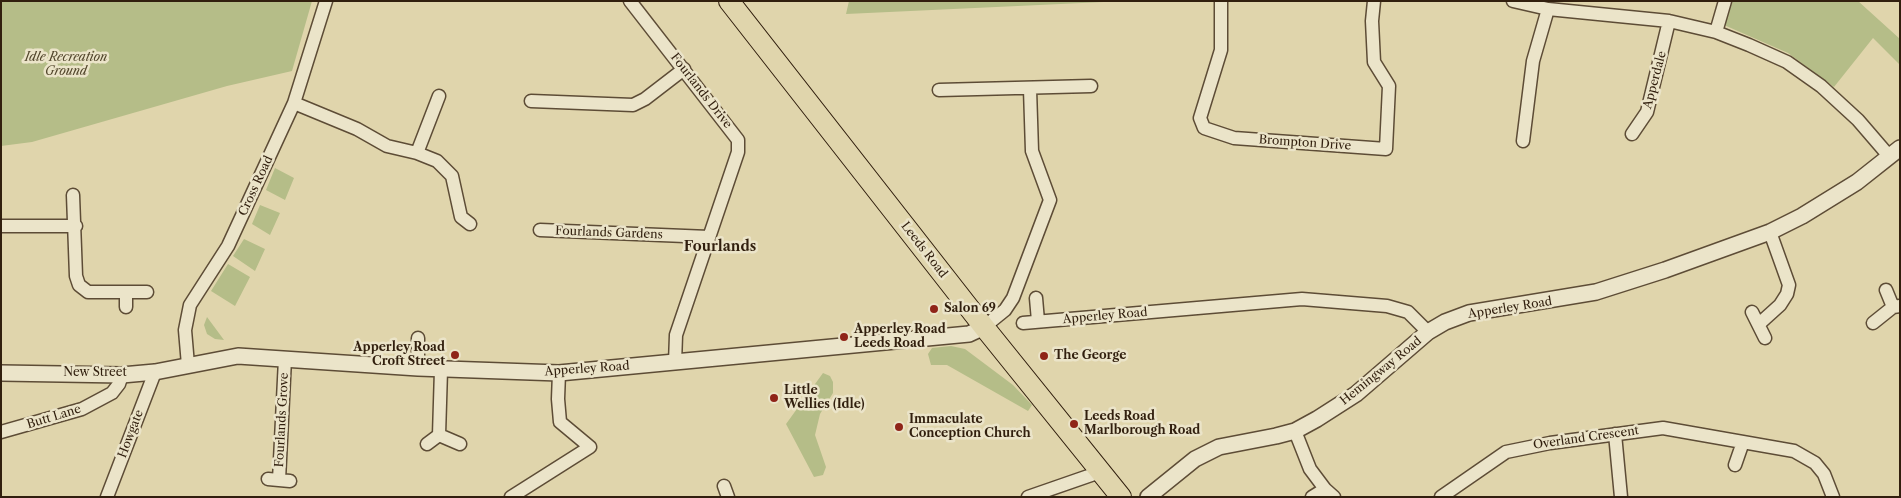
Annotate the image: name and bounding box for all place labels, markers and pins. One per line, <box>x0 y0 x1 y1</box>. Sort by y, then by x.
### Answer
place label: Salon 69 <box>944 302 996 316</box>
marker: Salon 69 <box>928 303 940 315</box>
place label: Apperley Road Leeds Road <box>854 323 946 351</box>
marker: Apperley Road Leeds Road <box>838 331 850 343</box>
place label: Apperley Road Croft Street <box>353 341 445 369</box>
marker: Apperley Road Croft Street <box>449 349 461 361</box>
place label: The George <box>1054 349 1126 363</box>
marker: The George <box>1038 350 1050 362</box>
place label: Little Wellies (Idle) <box>784 384 864 412</box>
marker: Little Wellies (Idle) <box>768 392 780 404</box>
place label: Leeds Road Marlborough Road <box>1084 410 1200 438</box>
place label: Immaculate Conception Church <box>909 413 1031 441</box>
marker: Leeds Road Marlborough Road <box>1068 418 1080 430</box>
marker: Immaculate Conception Church <box>893 421 905 433</box>

